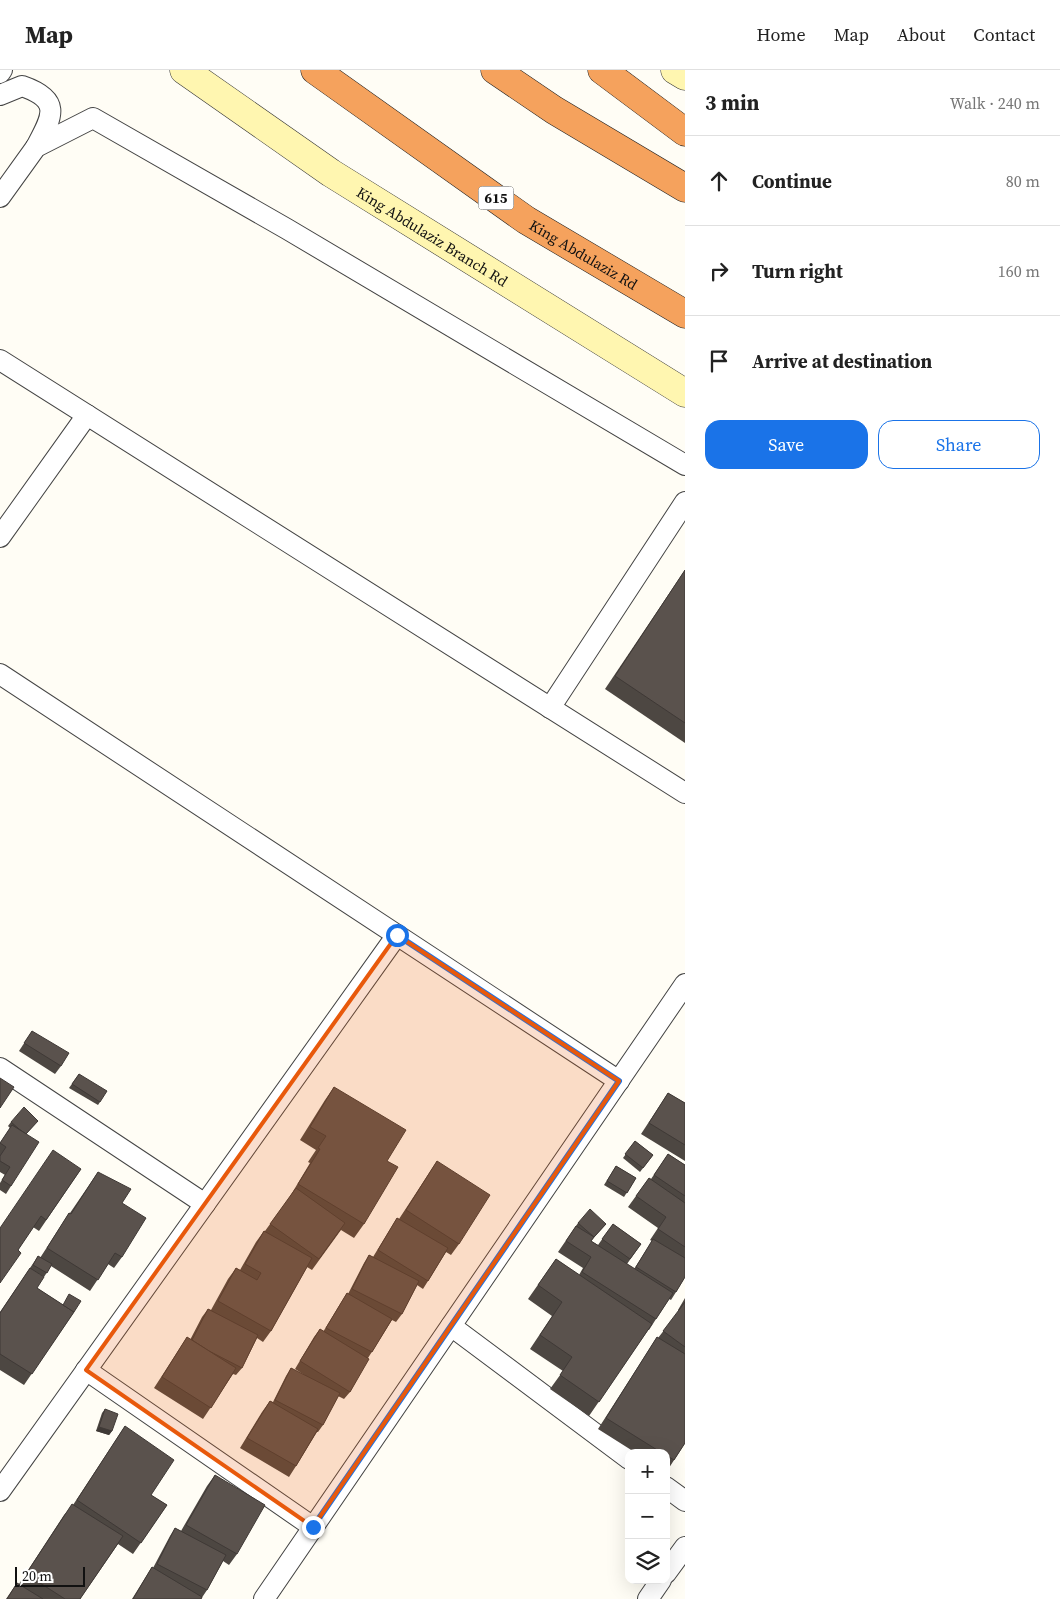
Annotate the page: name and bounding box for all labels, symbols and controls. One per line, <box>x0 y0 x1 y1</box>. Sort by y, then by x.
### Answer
text: Map <box>25 18 73 51</box>
text: Home <box>757 22 806 47</box>
text: Map <box>834 22 869 47</box>
text: About <box>897 22 945 47</box>
text: Contact <box>973 22 1035 47</box>
text: 3 min <box>705 88 760 117</box>
text: Walk · 240 m <box>950 92 1040 114</box>
icon: ahead <box>705 167 733 195</box>
text: Continue <box>752 168 832 194</box>
text: 80 m <box>1006 170 1040 192</box>
street label: King Abdulaziz Branch Rd <box>353 181 512 291</box>
road number: 615 <box>478 186 514 210</box>
street label: King Abdulaziz Rd <box>526 214 642 295</box>
icon: right <box>705 257 733 285</box>
text: Turn right <box>752 258 843 284</box>
text: 160 m <box>998 260 1040 282</box>
icon: arrive <box>705 347 733 375</box>
text: Arrive at destination <box>752 348 932 374</box>
button: Save <box>705 420 868 469</box>
button: Share <box>878 420 1040 469</box>
route start <box>386 924 409 947</box>
map controls <box>625 1449 670 1584</box>
button: + <box>625 1449 670 1494</box>
button: − <box>625 1494 670 1539</box>
route end <box>302 1516 325 1539</box>
button: layers <box>625 1539 670 1584</box>
scale bar <box>15 1564 85 1587</box>
text: 20 m <box>22 1566 52 1586</box>

